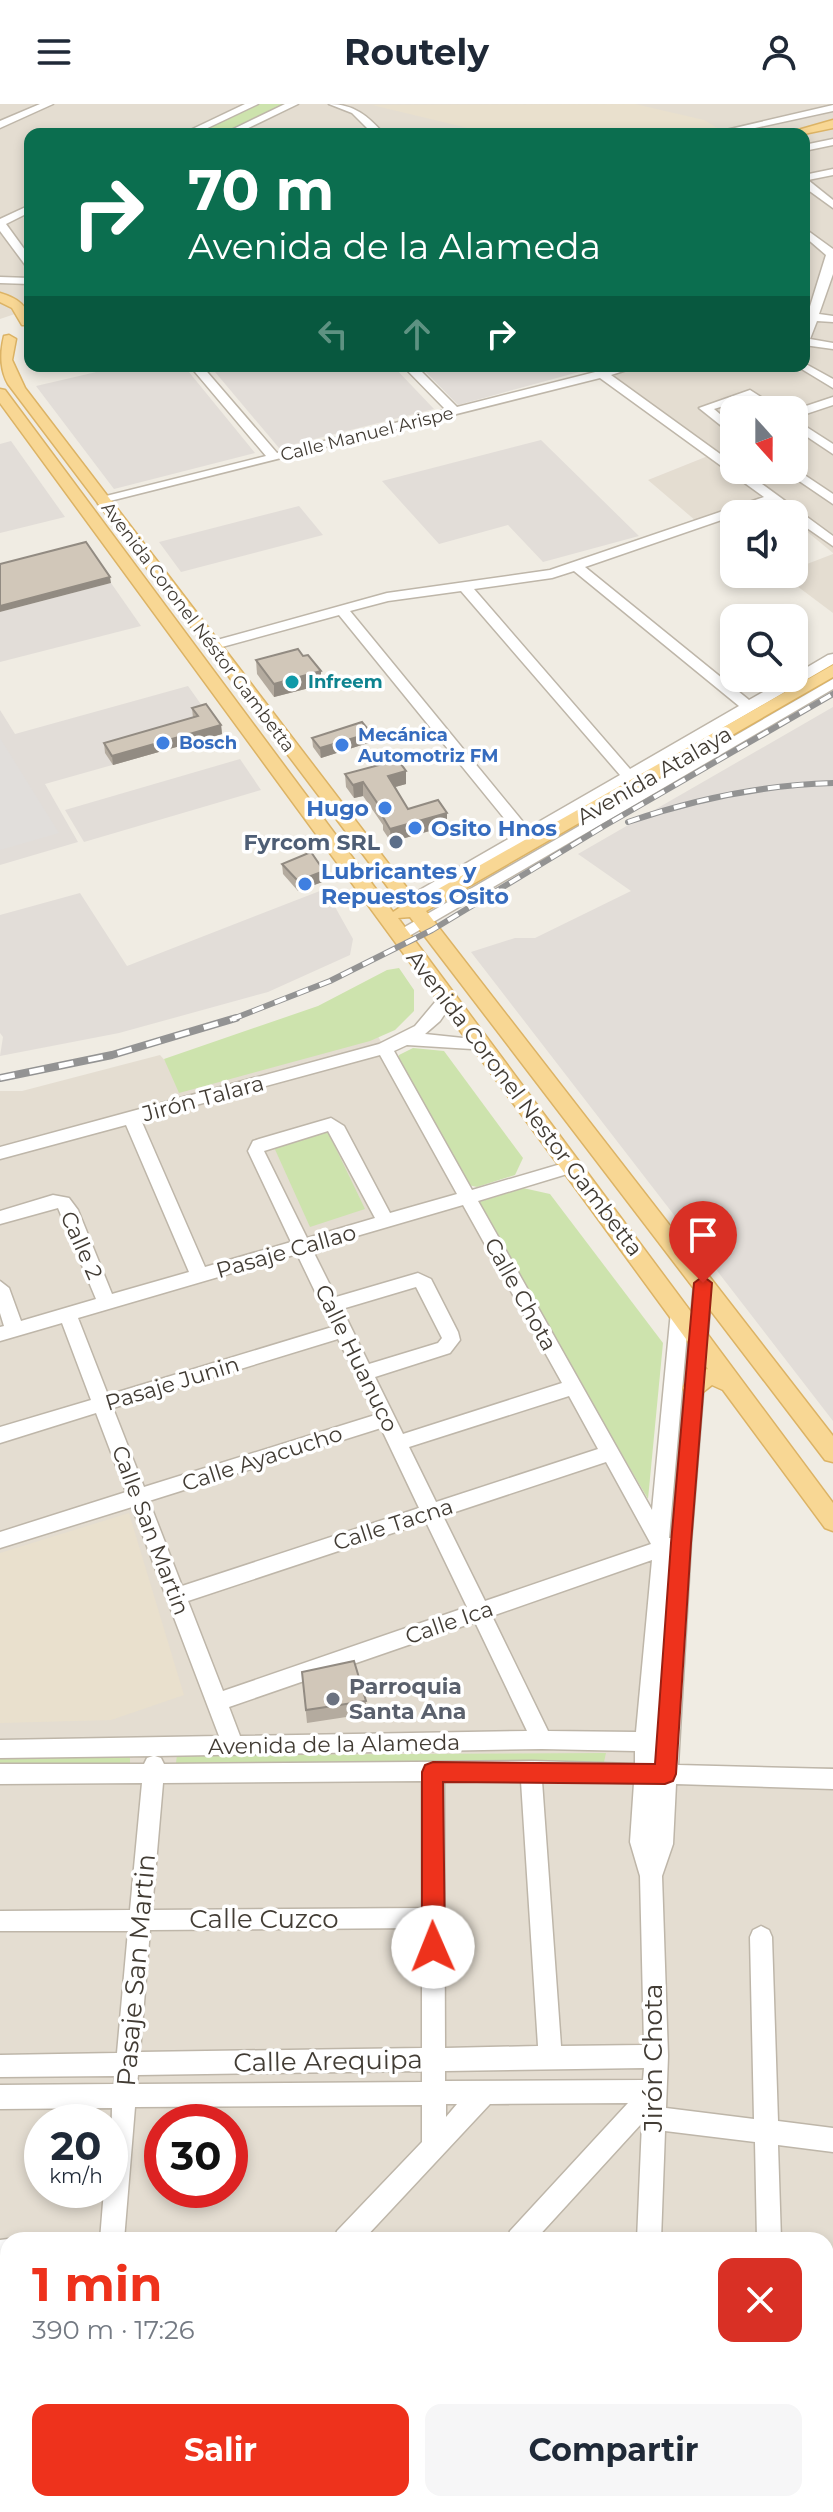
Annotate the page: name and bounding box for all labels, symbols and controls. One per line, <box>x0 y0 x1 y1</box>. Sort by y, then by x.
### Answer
icon: menu <box>32 30 76 74</box>
text: Routely <box>344 30 489 74</box>
icon: person <box>757 30 801 74</box>
text: 70 m <box>188 156 334 224</box>
icon: right <box>56 160 160 264</box>
text: Avenida de la Alameda <box>188 224 601 268</box>
icon: left <box>311 312 355 356</box>
icon: ahead <box>395 312 439 356</box>
icon: right <box>479 312 523 356</box>
north arrow <box>720 396 808 484</box>
map controls <box>720 396 808 692</box>
street label: Calle Manuel Arispe <box>278 402 456 466</box>
street label: Avenida Coronel Néstor Gambetta <box>97 498 299 756</box>
button: sound <box>720 500 808 588</box>
button: search <box>720 604 808 692</box>
place label: Infreem <box>308 671 383 693</box>
marker: Infreem <box>283 673 301 691</box>
street label: Avenida Atalaya <box>572 720 737 831</box>
place label: Mecánica Automotriz FM <box>357 724 499 767</box>
place label: Bosch <box>179 732 237 754</box>
marker: Bosch <box>154 734 172 752</box>
marker: Mecánica Automotriz FM <box>333 736 351 754</box>
place label: Hugo <box>306 795 369 822</box>
marker: Hugo <box>376 799 394 817</box>
place label: Osito Hnos <box>431 815 557 842</box>
marker: Osito Hnos <box>406 819 424 837</box>
place label: Fyrcom SRL <box>243 829 381 856</box>
marker: Fyrcom SRL <box>387 833 405 851</box>
place label: Lubricantes y Repuestos Osito <box>321 858 509 910</box>
marker: Lubricantes y Repuestos Osito <box>296 875 314 893</box>
street label: Avenida Coronel Nestor Gambetta <box>401 945 649 1262</box>
street label: Jirón Talara <box>138 1069 267 1128</box>
pin <box>669 1201 737 1283</box>
street label: Calle 2 <box>55 1207 108 1283</box>
icon: arrive <box>681 1213 725 1257</box>
street label: Pasaje Callao <box>213 1219 359 1284</box>
street label: Calle Chota <box>478 1233 563 1355</box>
street label: Calle Huanuco <box>309 1280 404 1436</box>
street label: Pasaje Junin <box>102 1350 242 1417</box>
street label: Calle Ayacucho <box>179 1420 346 1497</box>
street label: Calle San Martin <box>106 1442 195 1619</box>
street label: Calle Tacna <box>330 1492 457 1557</box>
street label: Calle Ica <box>402 1595 497 1650</box>
place label: Parroquia Santa Ana <box>349 1673 466 1725</box>
marker: Parroquia Santa Ana <box>324 1690 342 1708</box>
street label: Avenida de la Alameda <box>208 1729 460 1760</box>
street label: Pasaje San Martin <box>110 1852 162 2088</box>
street label: Calle Cuzco <box>189 1903 339 1935</box>
position arrow <box>391 1905 475 1989</box>
street label: Jirón Chota <box>637 1984 669 2133</box>
street label: Calle Arequipa <box>233 2043 423 2079</box>
speed limit sign: 30 <box>144 2104 248 2208</box>
text: 20 <box>51 2121 101 2170</box>
text: km/h <box>49 2164 103 2188</box>
text: 1 min <box>32 2255 162 2313</box>
button: close <box>718 2258 802 2342</box>
text: 390 m · 17:26 <box>32 2314 195 2346</box>
button: Salir <box>32 2404 409 2496</box>
button: Compartir <box>425 2404 802 2496</box>

